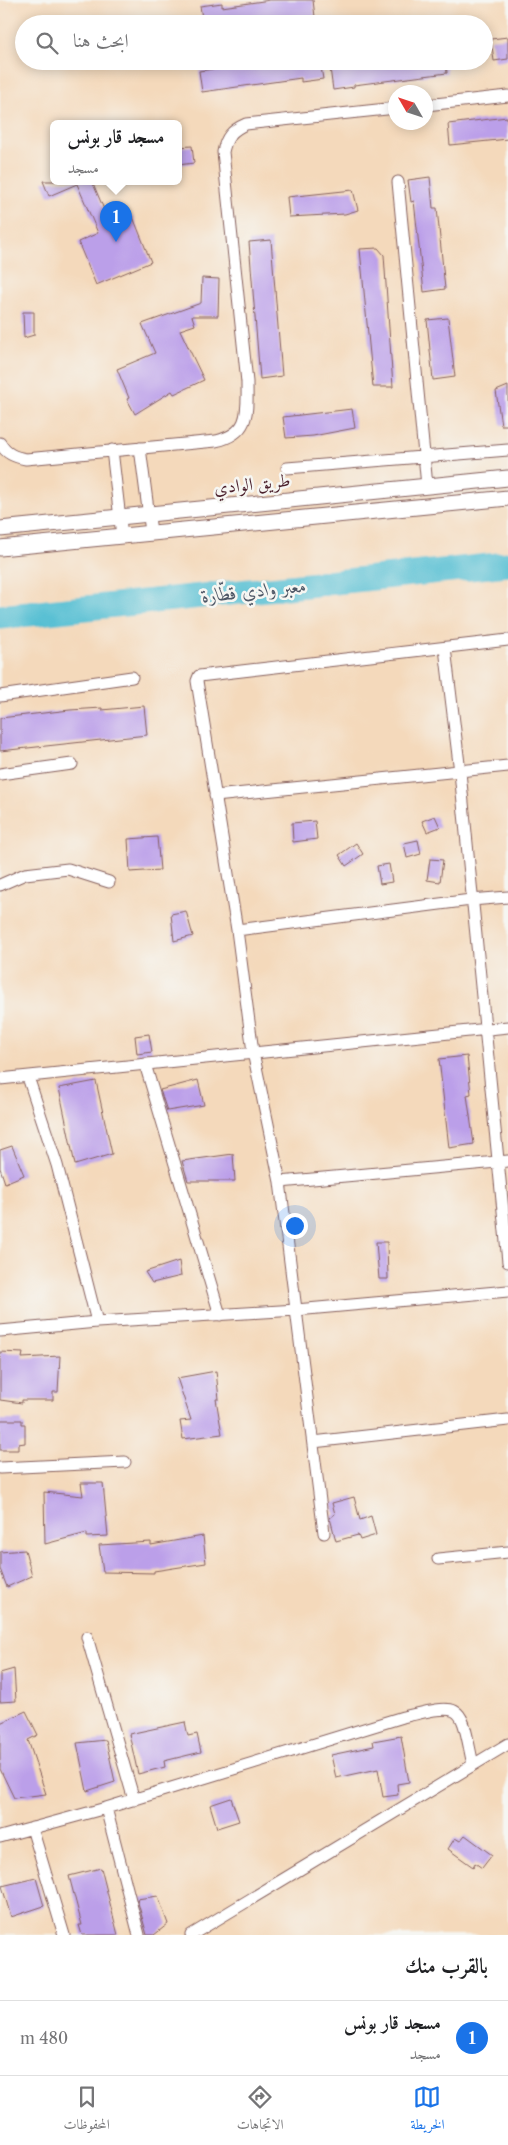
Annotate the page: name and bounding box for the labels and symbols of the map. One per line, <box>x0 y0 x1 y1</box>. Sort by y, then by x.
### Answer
north arrow <box>388 85 433 130</box>
pin: 1 <box>100 201 132 242</box>
street label: طريق الوادي <box>213 469 292 503</box>
water label: معبر وادي قطّارة <box>199 573 308 612</box>
your location <box>282 1213 308 1239</box>

